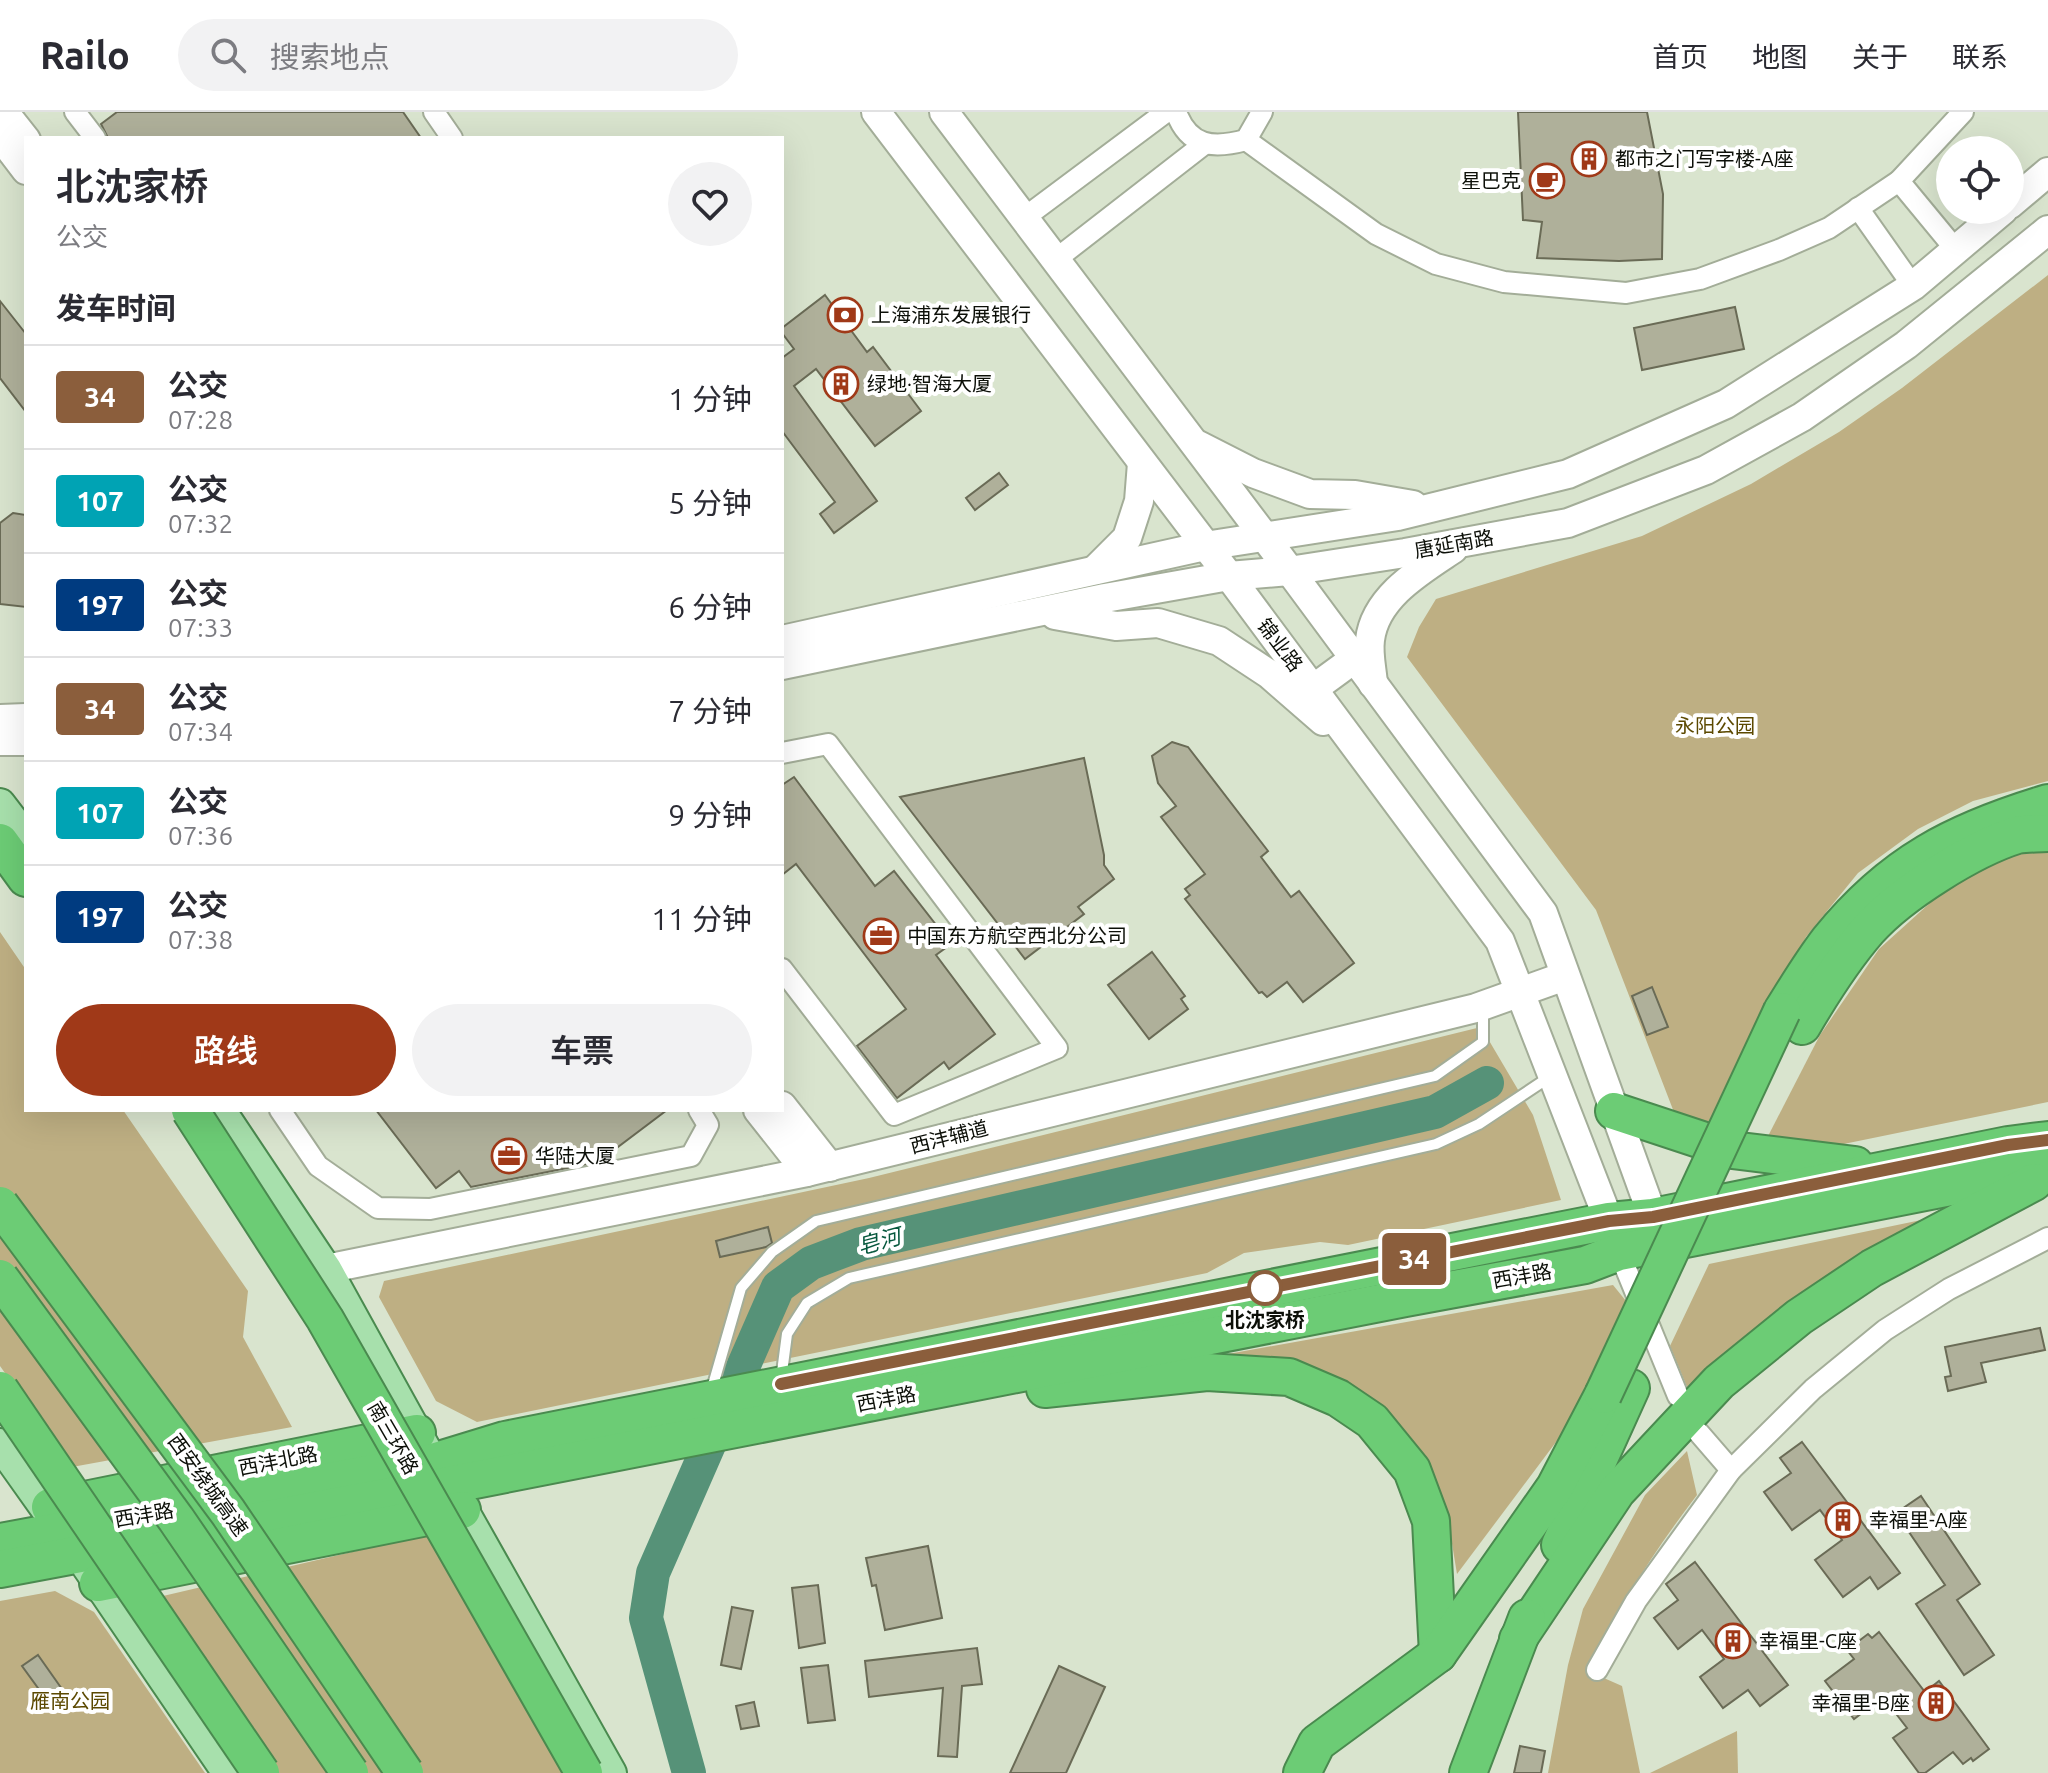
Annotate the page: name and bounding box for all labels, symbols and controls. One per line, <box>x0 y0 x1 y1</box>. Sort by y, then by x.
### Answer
search box <box>178 19 738 91</box>
icon: search <box>206 33 250 77</box>
text: Railo <box>40 34 130 76</box>
text: 搜索地点 <box>270 40 390 74</box>
text: 首页 <box>1652 41 1708 72</box>
text: 地图 <box>1752 41 1808 72</box>
text: 关于 <box>1852 41 1908 72</box>
text: 联系 <box>1952 41 2008 72</box>
map controls <box>1936 136 2024 224</box>
button: locate <box>1936 136 2024 224</box>
building icon: 都市之门写字楼-A座 <box>1570 140 1608 178</box>
place label: 都市之门写字楼-A座 <box>1615 147 1794 170</box>
button: heart <box>668 162 752 246</box>
cafe icon: 星巴克 <box>1528 162 1566 200</box>
text: 北沈家桥 <box>56 165 208 207</box>
place label: 星巴克 <box>1461 169 1521 192</box>
text: 公交 <box>56 222 108 251</box>
text: 发车时间 <box>56 291 176 325</box>
bank icon: 上海浦东发展银行 <box>826 296 864 334</box>
place label: 上海浦东发展银行 <box>871 303 1031 326</box>
building icon: 绿地·智海大厦 <box>822 365 860 403</box>
text: 公交 <box>168 368 228 402</box>
place label: 绿地·智海大厦 <box>867 372 992 395</box>
text: 34 <box>84 381 116 412</box>
text: 1 分钟 <box>668 382 752 416</box>
text: 07:28 <box>168 405 233 434</box>
text: 公交 <box>168 472 228 506</box>
text: 107 <box>76 485 124 516</box>
text: 5 分钟 <box>668 486 752 520</box>
text: 07:32 <box>168 509 233 538</box>
street label: 唐延南路 <box>1413 525 1495 562</box>
text: 公交 <box>168 576 228 610</box>
text: 197 <box>76 589 124 620</box>
text: 6 分钟 <box>668 590 752 624</box>
text: 07:33 <box>168 613 233 642</box>
street label: 锦业路 <box>1253 614 1308 676</box>
text: 公交 <box>168 680 228 714</box>
text: 34 <box>84 693 116 724</box>
text: 7 分钟 <box>668 694 752 728</box>
park label: 永阳公园 <box>1675 714 1755 737</box>
text: 07:34 <box>168 717 233 746</box>
text: 公交 <box>168 784 228 818</box>
text: 107 <box>76 797 124 828</box>
text: 9 分钟 <box>668 798 752 832</box>
text: 07:36 <box>168 821 233 850</box>
text: 公交 <box>168 888 228 922</box>
text: 197 <box>76 901 124 932</box>
text: 11 分钟 <box>651 902 752 936</box>
office icon: 中国东方航空西北分公司 <box>862 917 900 955</box>
place label: 中国东方航空西北分公司 <box>907 924 1127 947</box>
text: 07:38 <box>168 925 233 954</box>
button: 路线 <box>56 1004 396 1096</box>
button: 车票 <box>412 1004 752 1096</box>
street label: 西沣辅道 <box>907 1116 990 1157</box>
office icon: 华陆大厦 <box>490 1137 528 1175</box>
place label: 华陆大厦 <box>535 1144 615 1167</box>
water label: 皂河 <box>854 1222 907 1258</box>
line badge: 34 <box>1378 1233 1450 1285</box>
text: 34 <box>1398 1243 1430 1274</box>
street label: 西沣路 <box>1490 1259 1553 1292</box>
marker: 北沈家桥 <box>1248 1271 1282 1305</box>
place label: 北沈家桥 <box>1225 1308 1305 1331</box>
street label: 西沣路 <box>854 1381 918 1416</box>
street label: 南三环路 <box>363 1397 423 1478</box>
street label: 西安绕城高速 <box>164 1429 253 1540</box>
street label: 西沣北路 <box>236 1442 319 1479</box>
street label: 西沣路 <box>112 1498 175 1531</box>
building icon: 幸福里-A座 <box>1824 1501 1862 1539</box>
place label: 幸福里-A座 <box>1869 1508 1968 1531</box>
building icon: 幸福里-C座 <box>1714 1622 1752 1660</box>
place label: 幸福里-C座 <box>1759 1629 1857 1652</box>
building icon: 幸福里-B座 <box>1917 1684 1955 1722</box>
park label: 雁南公园 <box>30 1689 110 1712</box>
place label: 幸福里-B座 <box>1812 1691 1910 1714</box>

